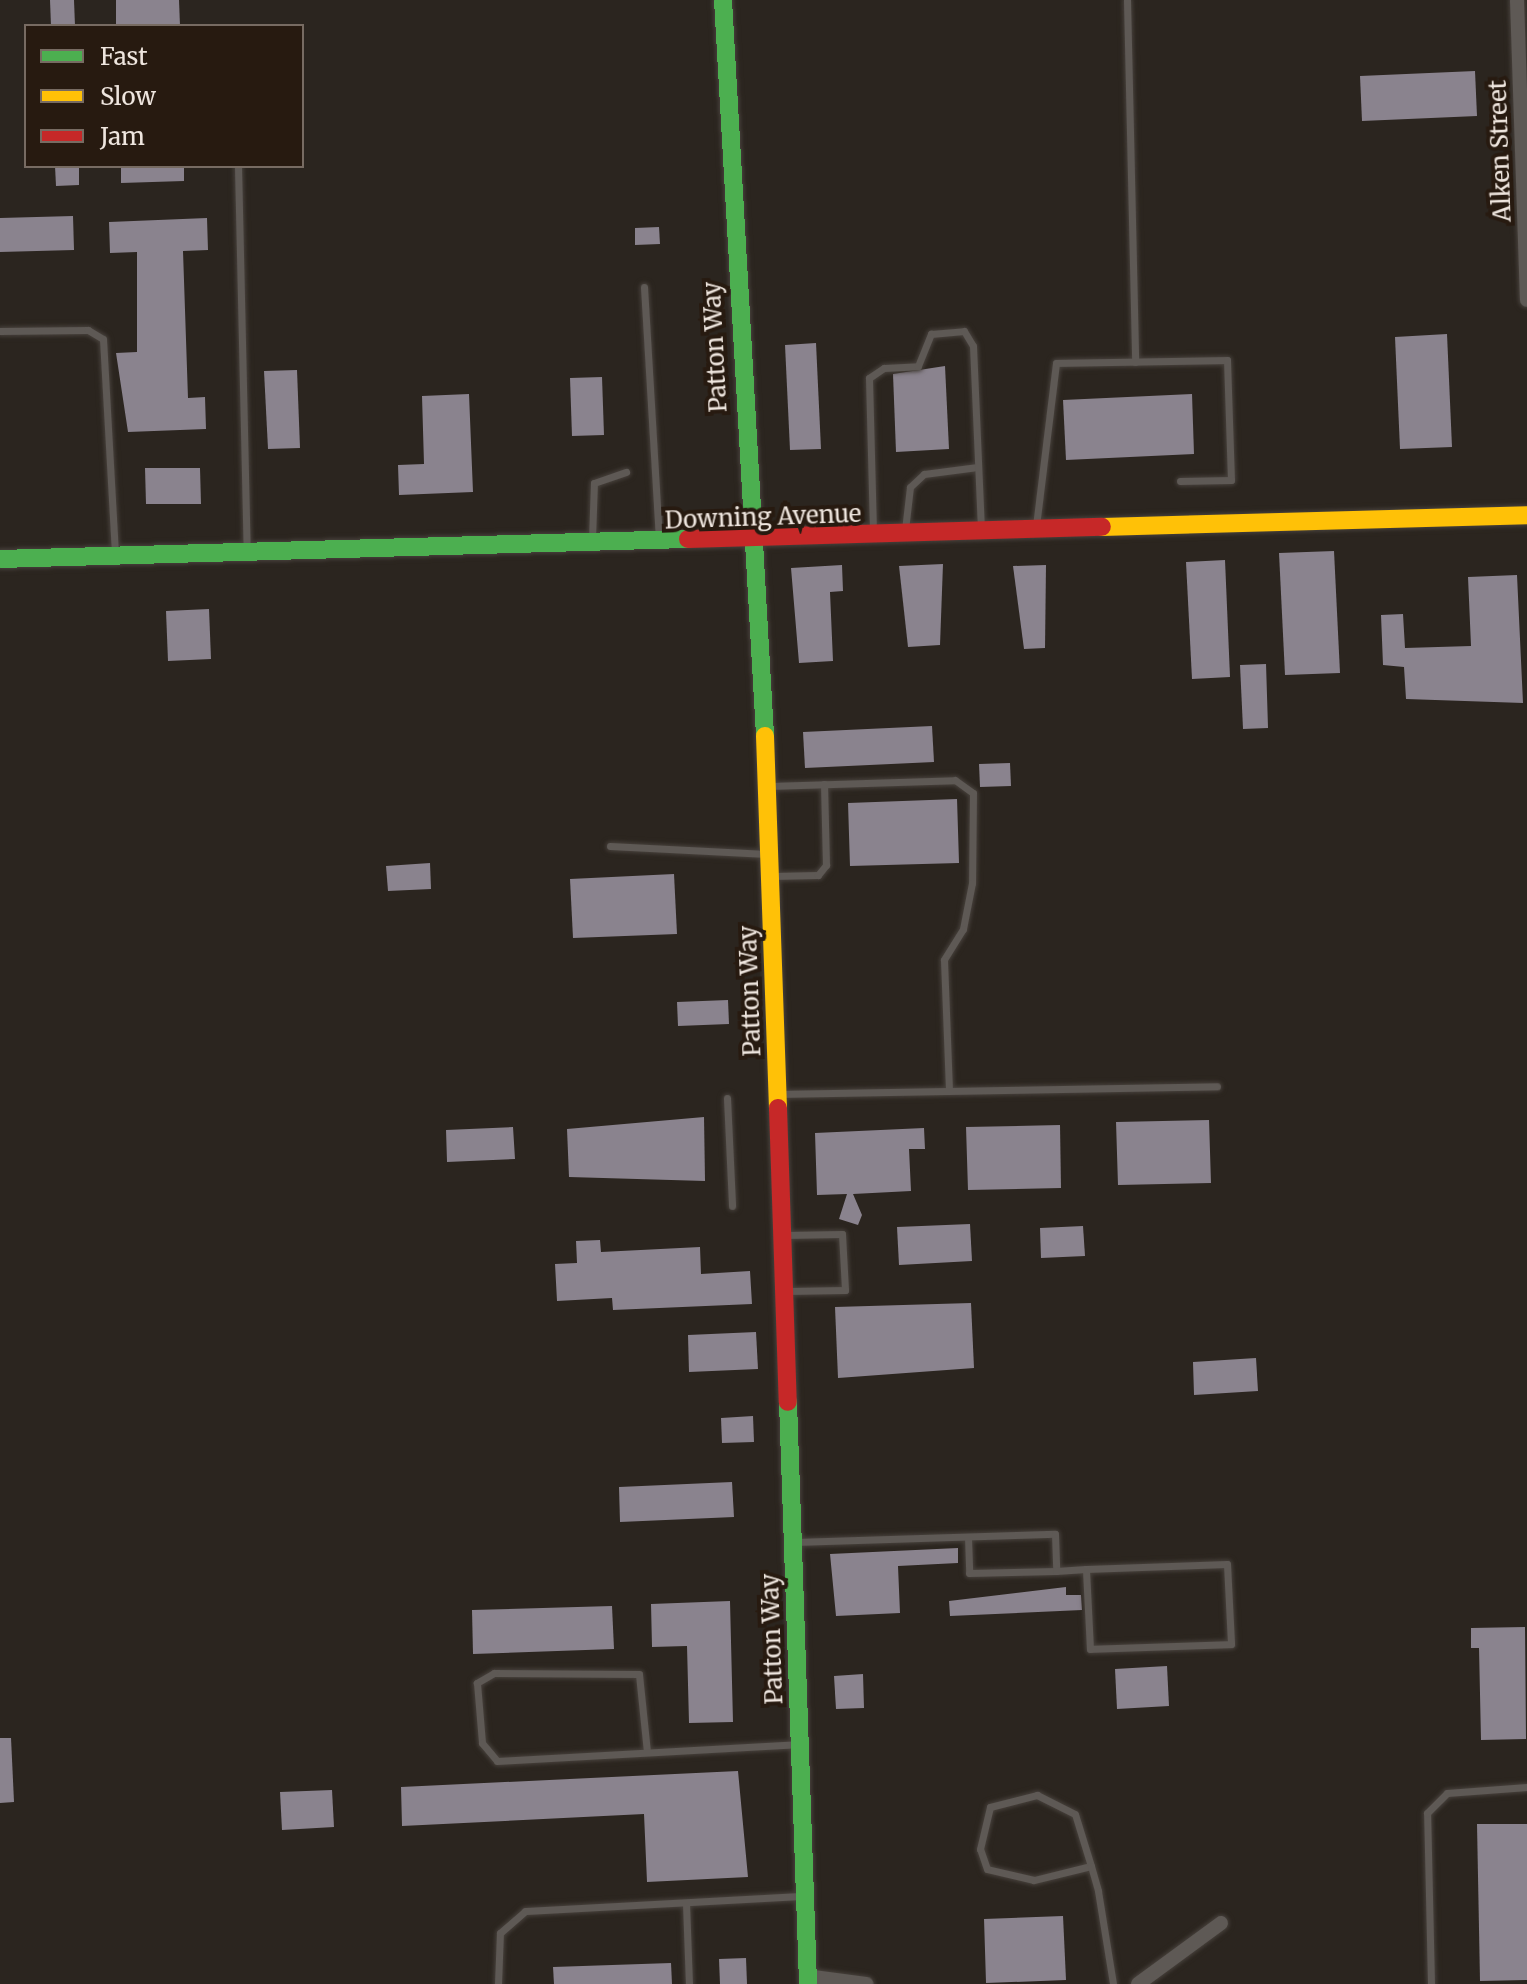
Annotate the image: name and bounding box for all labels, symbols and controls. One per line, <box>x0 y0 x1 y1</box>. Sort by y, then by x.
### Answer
legend <box>24 24 304 168</box>
text: Fast <box>100 41 148 72</box>
street label: Alken Street <box>1483 79 1517 223</box>
text: Slow <box>100 81 156 112</box>
text: Jam <box>100 121 145 152</box>
street label: Patton Way <box>697 281 733 413</box>
street label: Downing Avenue <box>664 499 862 535</box>
street label: Patton Way <box>733 925 767 1057</box>
street label: Patton Way <box>755 1573 789 1705</box>

